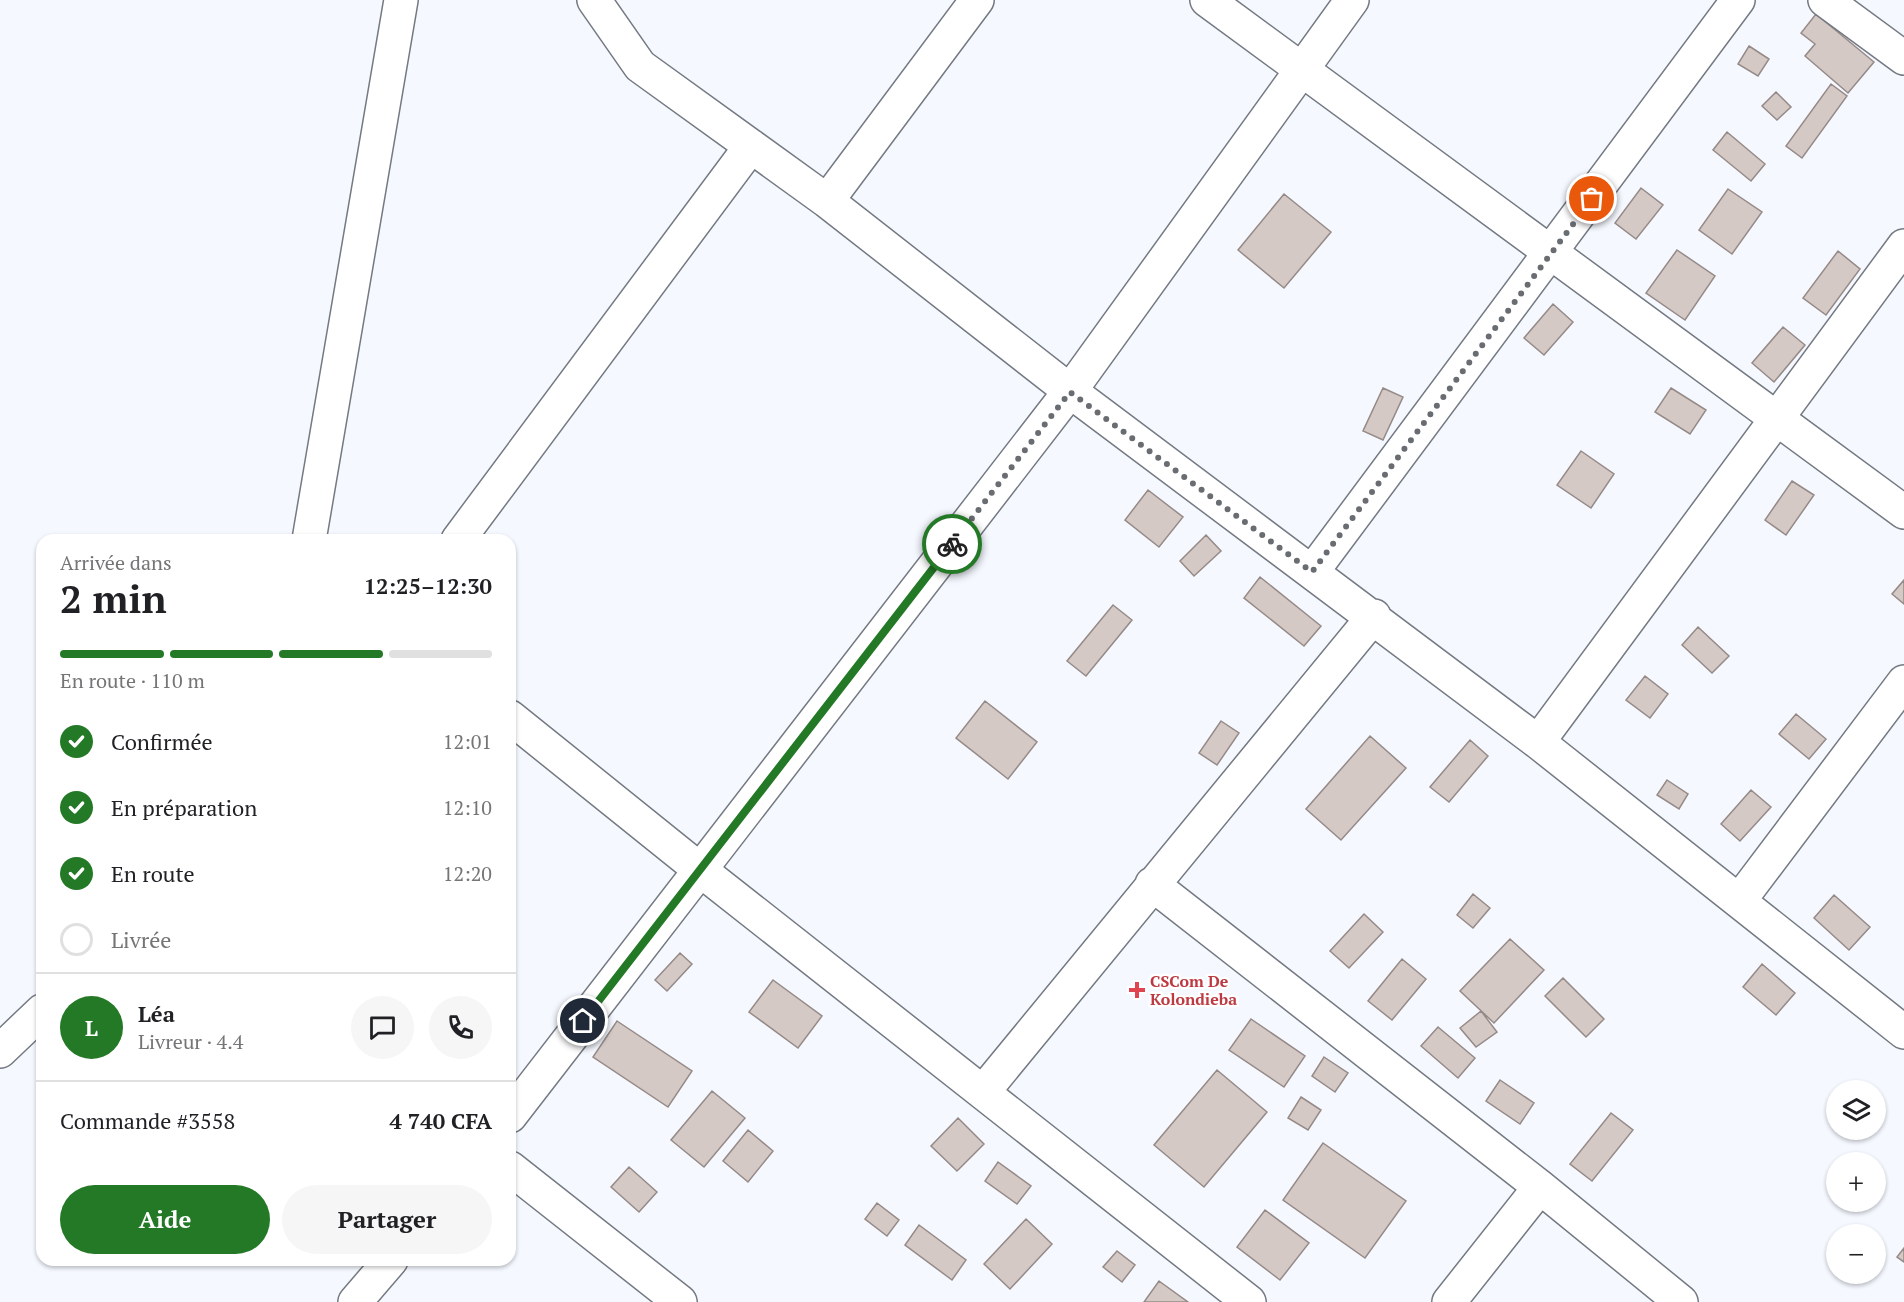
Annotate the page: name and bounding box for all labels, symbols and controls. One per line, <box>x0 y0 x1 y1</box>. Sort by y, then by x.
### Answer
pin <box>1566 173 1617 224</box>
icon: bag <box>1575 182 1608 215</box>
courier <box>922 514 982 574</box>
icon: bike <box>936 528 969 561</box>
text: Arrivée dans <box>60 549 172 576</box>
text: 12:25–12:30 <box>364 571 492 600</box>
text: 2 min <box>60 572 167 624</box>
text: En route · 110 m <box>60 667 205 694</box>
icon: check <box>60 725 93 758</box>
text: Confirmée <box>111 727 213 756</box>
text: 12:01 <box>443 728 492 755</box>
icon: check <box>60 791 93 824</box>
text: En préparation <box>111 793 257 822</box>
text: 12:10 <box>443 794 492 821</box>
icon: check <box>60 857 93 890</box>
text: En route <box>111 859 195 888</box>
text: 12:20 <box>443 860 492 887</box>
text: Livrée <box>111 925 171 954</box>
place label: CSCom De Kolondieba <box>1150 970 1237 1010</box>
marker: CSCom De Kolondieba <box>1128 981 1146 999</box>
pin <box>557 995 608 1046</box>
button: chat <box>351 996 414 1059</box>
button: phone <box>429 996 492 1059</box>
text: Léa <box>138 999 175 1028</box>
icon: home <box>566 1004 599 1037</box>
text: L <box>85 1013 98 1042</box>
text: Livreur · 4.4 <box>138 1028 243 1055</box>
map controls <box>1826 1080 1886 1284</box>
button: layers <box>1826 1080 1886 1140</box>
text: Commande #3558 <box>60 1106 235 1135</box>
text: 4 740 CFA <box>389 1106 492 1135</box>
button: + <box>1826 1152 1886 1212</box>
button: Aide <box>60 1185 270 1254</box>
button: Partager <box>282 1185 492 1254</box>
button: − <box>1826 1224 1886 1284</box>

